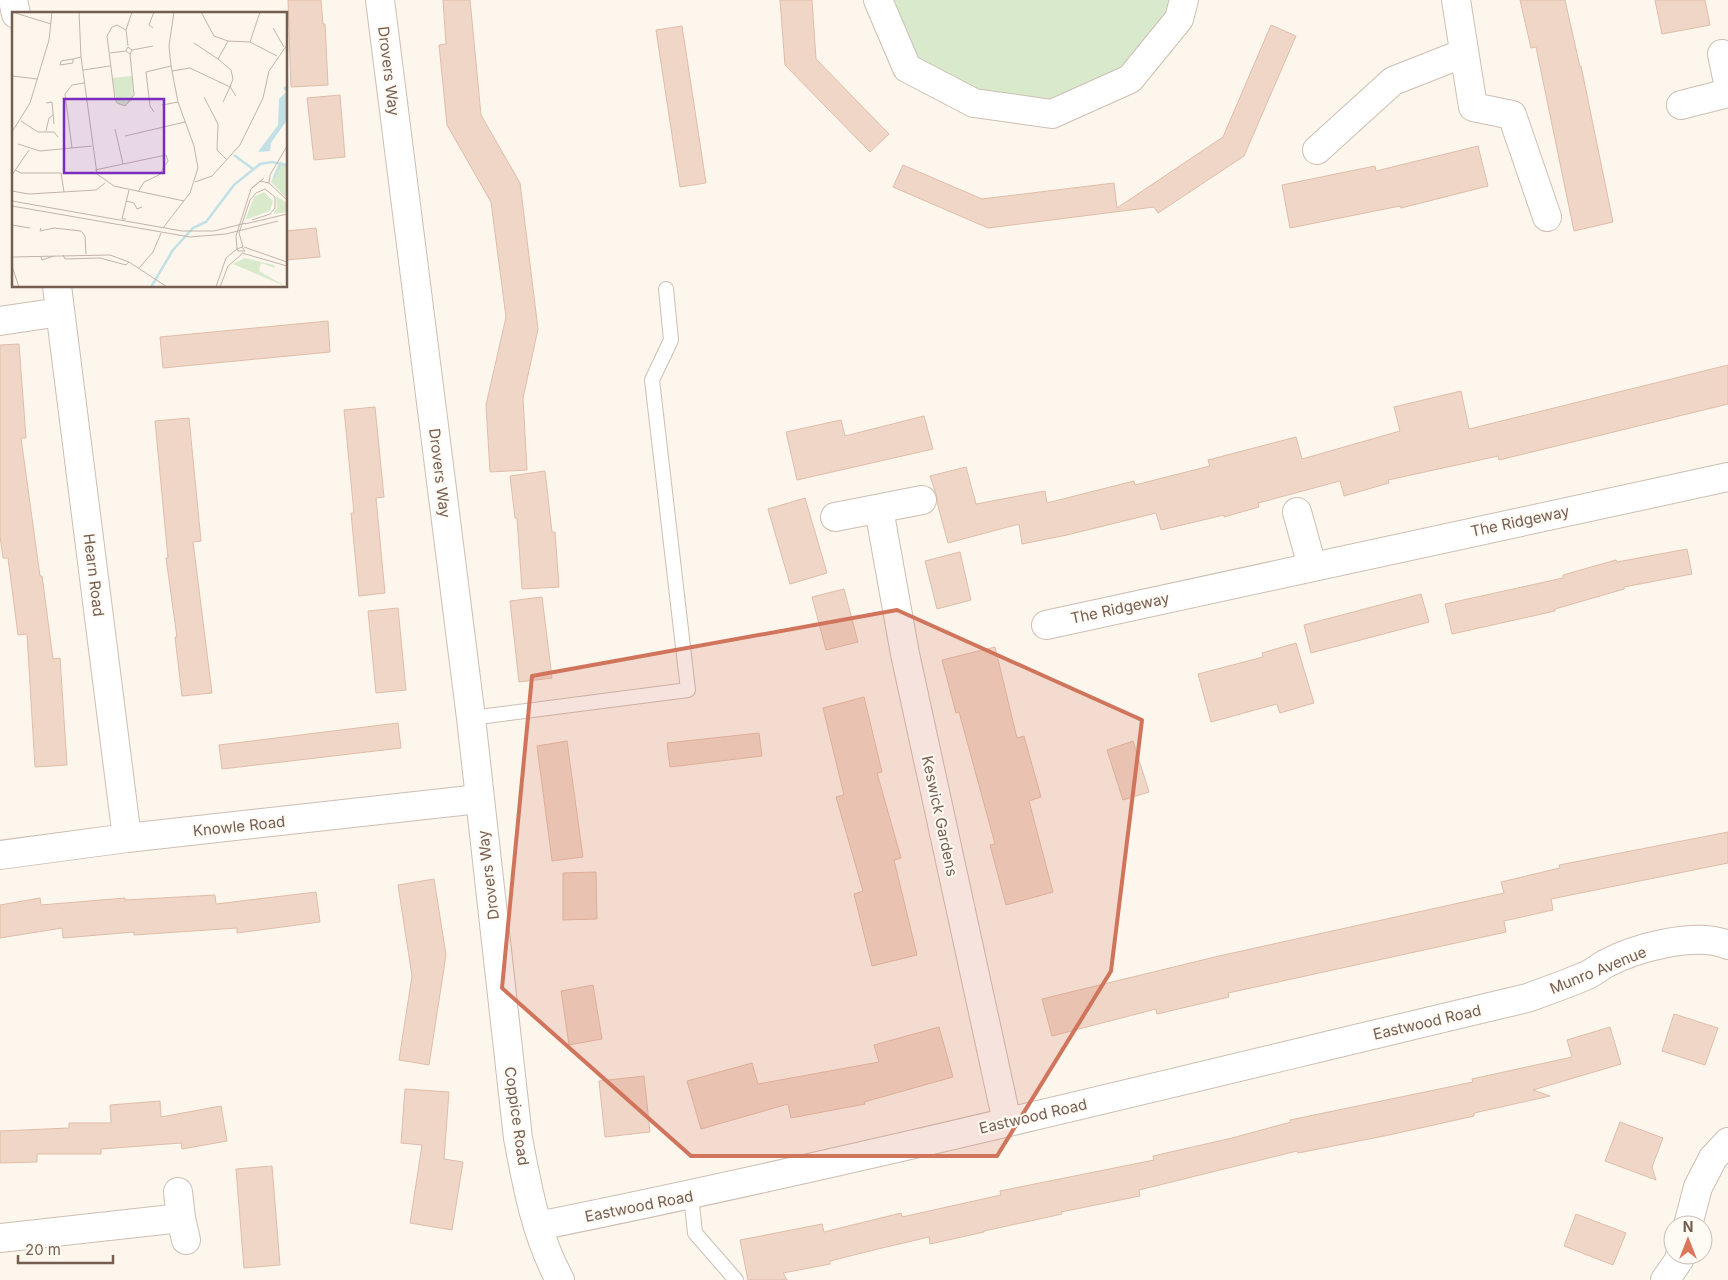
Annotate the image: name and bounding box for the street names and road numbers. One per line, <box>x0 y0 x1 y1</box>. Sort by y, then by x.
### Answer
street label: Drovers Way <box>374 25 404 118</box>
street label: Drovers Way <box>425 427 455 520</box>
street label: The Ridgeway <box>1469 501 1572 541</box>
street label: Hearn Road <box>79 532 109 618</box>
street label: The Ridgeway <box>1069 588 1172 628</box>
street label: Keswick Gardens <box>918 754 962 878</box>
street label: Knowle Road <box>192 812 286 840</box>
street label: Drovers Way <box>473 828 503 921</box>
street label: Munro Avenue <box>1547 942 1649 998</box>
street label: Eastwood Road <box>1371 1000 1483 1044</box>
street label: Coppice Road <box>501 1065 533 1167</box>
street label: Eastwood Road <box>977 1094 1089 1138</box>
street label: Eastwood Road <box>583 1186 695 1226</box>

